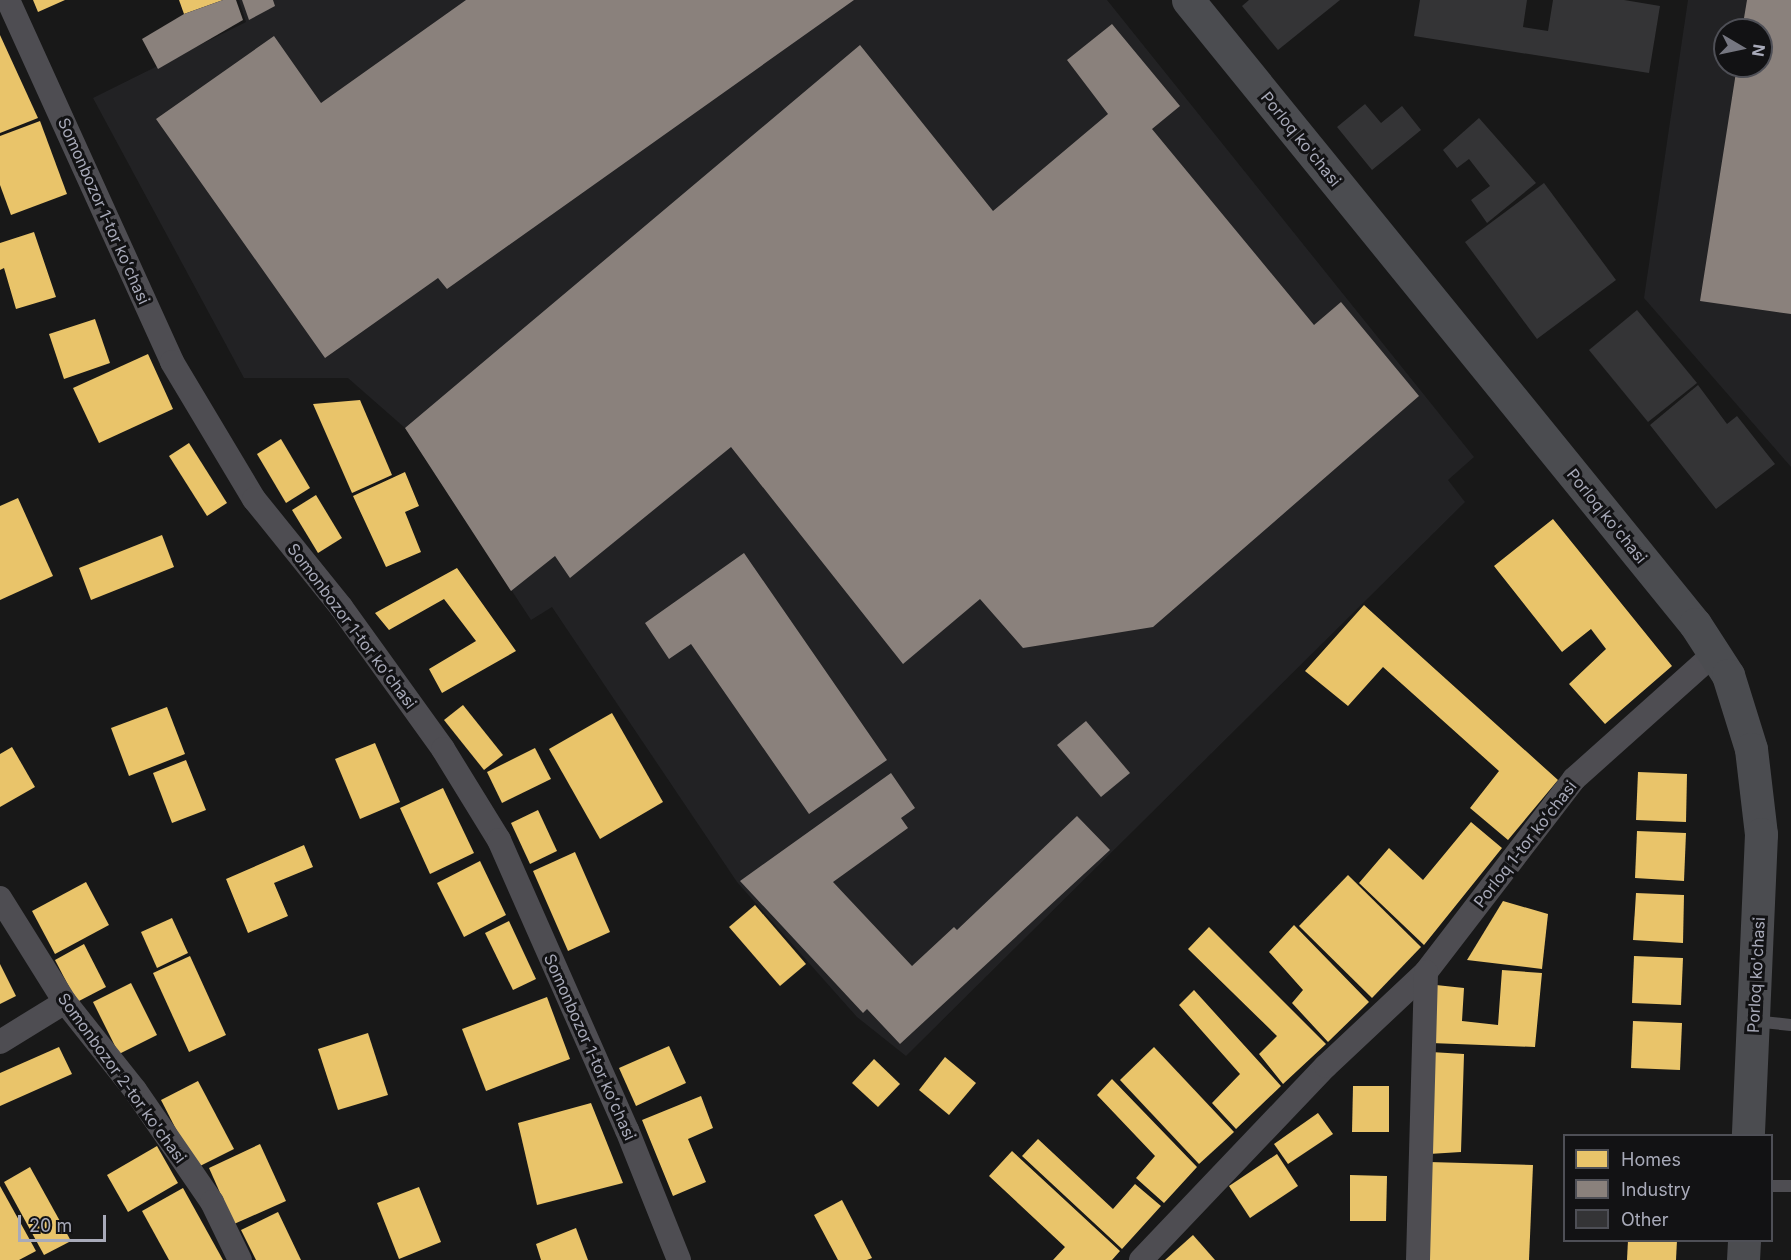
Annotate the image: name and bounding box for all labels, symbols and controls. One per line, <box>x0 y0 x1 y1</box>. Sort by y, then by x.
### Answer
north arrow <box>1713 18 1773 78</box>
text: N <box>1748 43 1770 58</box>
street label: Porloq ko'chasi <box>1257 88 1345 190</box>
street label: Somonbozor 1-tor koʻchasi <box>54 115 154 307</box>
street label: Porloq ko'chasi <box>1563 465 1651 567</box>
street label: Somonbozor 1-tor koʻchasi <box>284 540 420 712</box>
street label: Porloq 1-tor koʻchasi <box>1470 777 1580 911</box>
street label: Porloq ko'chasi <box>1743 917 1769 1033</box>
street label: Somonbozor 1-tor koʻchasi <box>540 951 640 1143</box>
street label: Somonbozor 2-tor ko'chasi <box>54 989 190 1167</box>
legend <box>1563 1134 1773 1242</box>
text: Homes <box>1621 1149 1681 1170</box>
text: Industry <box>1621 1179 1691 1200</box>
scale bar <box>21 1203 110 1241</box>
text: Other <box>1621 1209 1669 1230</box>
text: 20 m <box>29 1215 72 1236</box>

